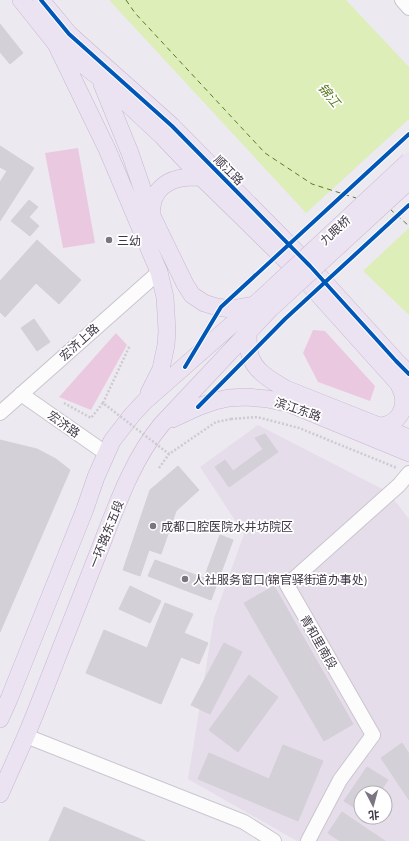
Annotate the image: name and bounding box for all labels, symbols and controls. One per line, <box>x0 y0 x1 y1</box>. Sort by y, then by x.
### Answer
water label: 锦江 <box>314 80 345 112</box>
street label: 顺江路 <box>211 152 247 188</box>
street label: 九眼桥 <box>317 212 353 248</box>
place label: 三幼 <box>117 233 141 248</box>
marker: 三幼 <box>104 235 114 245</box>
street label: 宏济上路 <box>56 320 102 364</box>
street label: 滨江东路 <box>273 394 323 424</box>
street label: 宏济路 <box>45 408 83 440</box>
street label: 一环路东五段 <box>86 498 126 570</box>
place label: 成都口腔医院水井坊院区 <box>161 519 293 534</box>
marker: 成都口腔医院水井坊院区 <box>148 521 158 531</box>
place label: 人社服务窗口(锦官驿街道办事处) <box>193 572 367 587</box>
marker: 人社服务窗口(锦官驿街道办事处) <box>180 574 190 584</box>
street label: 青和里南段 <box>298 612 340 672</box>
north arrow <box>353 785 393 825</box>
text: 北 <box>368 807 380 822</box>

